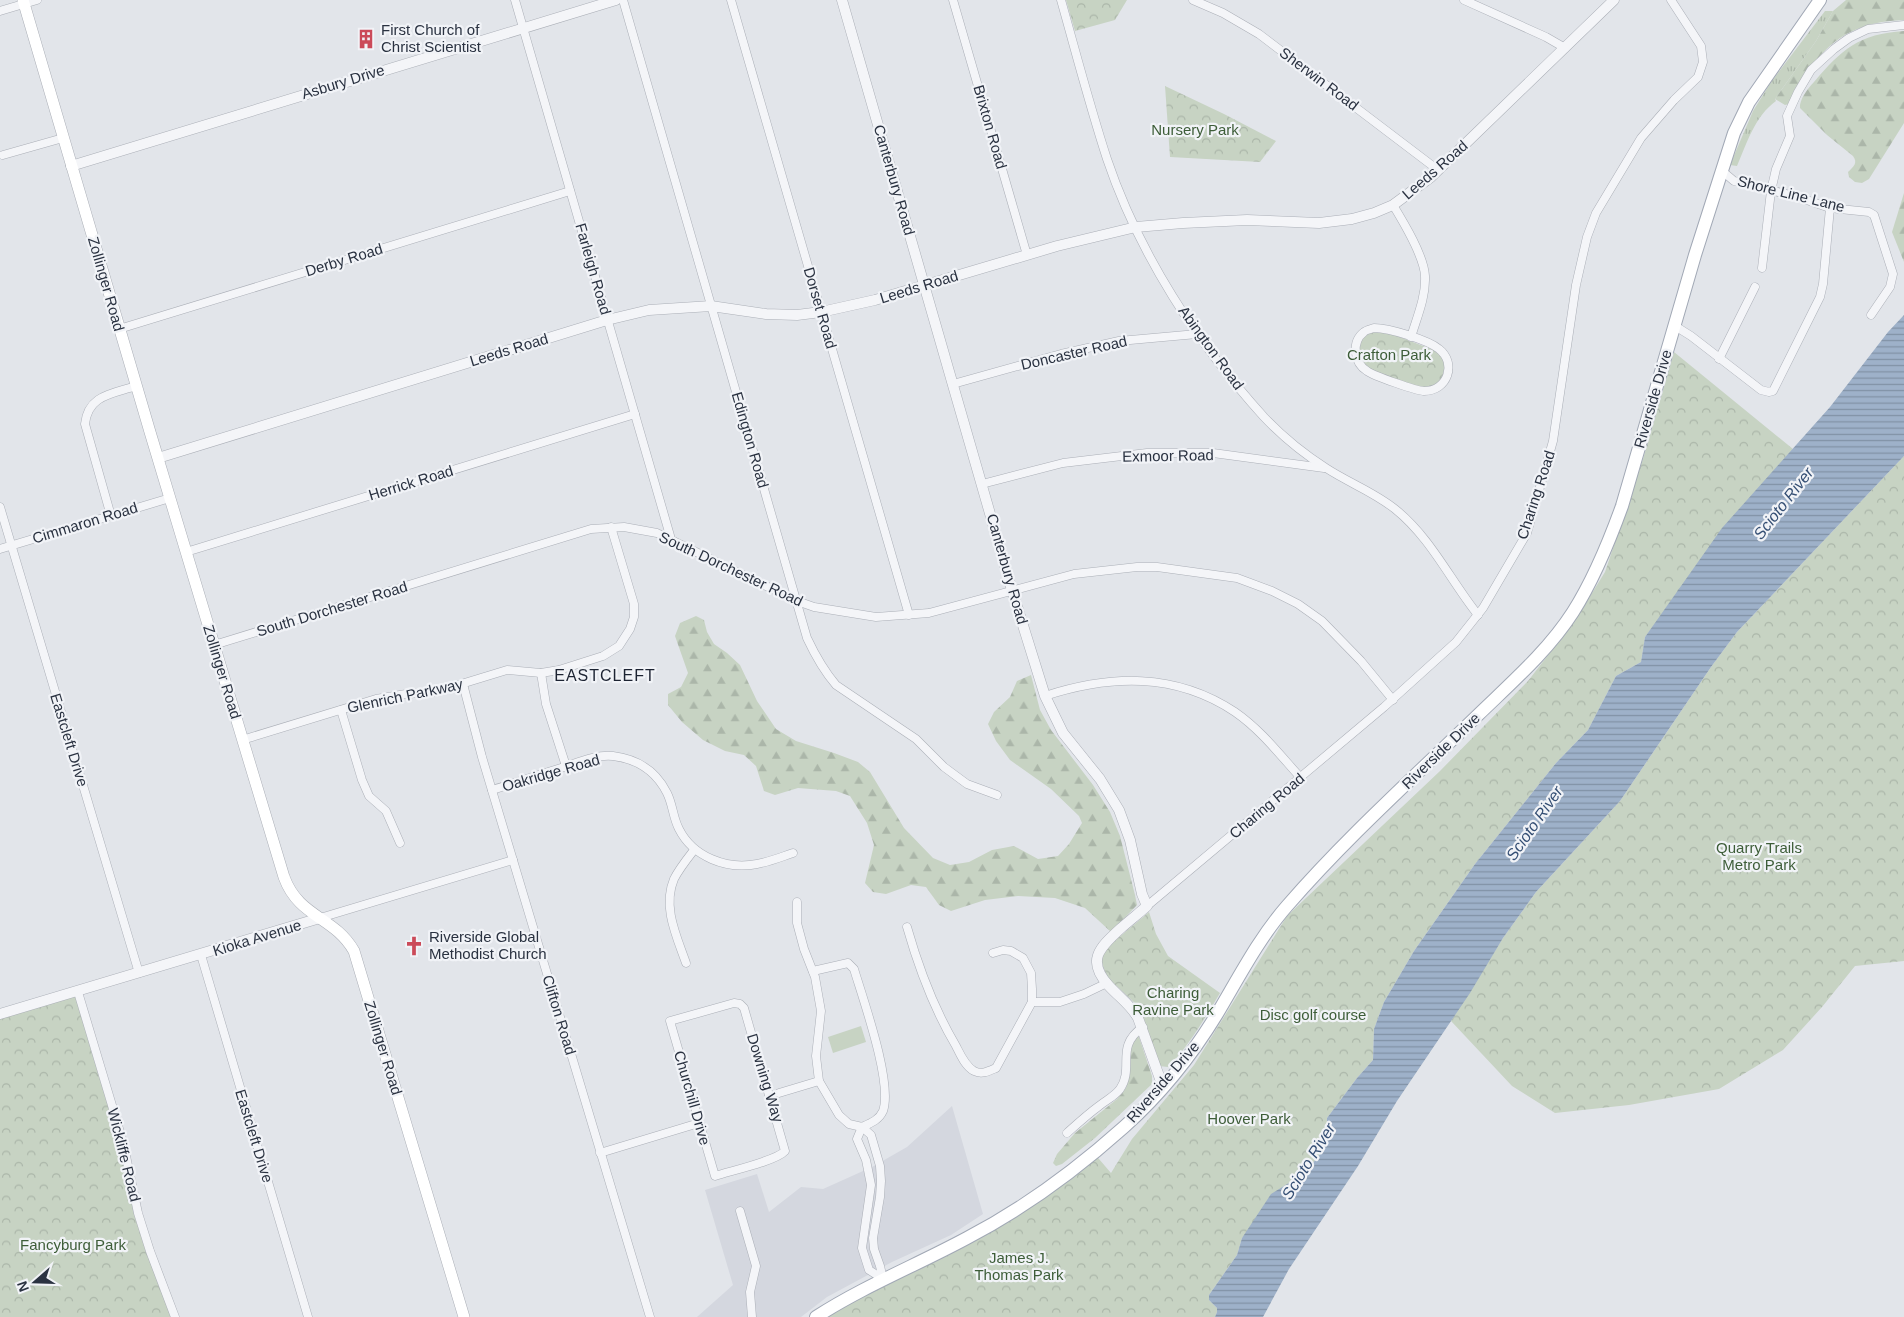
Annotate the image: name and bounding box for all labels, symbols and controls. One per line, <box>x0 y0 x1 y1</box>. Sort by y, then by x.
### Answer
place label: First Church of Christ Scientist <box>381 21 482 55</box>
building icon: First Church of Christ Scientist <box>355 28 377 50</box>
street label: Sherwin Road <box>1277 43 1362 114</box>
street label: Asbury Drive <box>299 61 386 102</box>
street label: Brixton Road <box>970 83 1011 171</box>
park label: Nursery Park <box>1151 121 1239 138</box>
street label: Canterbury Road <box>871 123 918 237</box>
street label: Leeds Road <box>1399 137 1471 203</box>
street label: Shore Line Lane <box>1736 172 1847 215</box>
street label: Farleigh Road <box>572 221 615 316</box>
street label: Zollinger Road <box>85 235 128 333</box>
street label: Derby Road <box>303 240 385 279</box>
street label: Dorset Road <box>801 265 840 351</box>
street label: Leeds Road <box>878 267 960 306</box>
street label: Abington Road <box>1175 303 1247 393</box>
street label: Leeds Road <box>468 330 550 369</box>
street label: Doncaster Road <box>1019 332 1129 373</box>
park label: Crafton Park <box>1347 346 1432 363</box>
street label: Riverside Drive <box>1630 348 1675 450</box>
street label: Edington Road <box>729 390 772 490</box>
street label: Exmoor Road <box>1122 446 1214 465</box>
street label: Charing Road <box>1513 448 1558 541</box>
street label: Herrick Road <box>367 462 455 503</box>
water label: Scioto River <box>1750 464 1817 543</box>
street label: Cimmaron Road <box>30 498 140 547</box>
street label: Canterbury Road <box>984 512 1031 626</box>
street label: South Dorchester Road <box>657 528 806 609</box>
street label: South Dorchester Road <box>254 577 409 640</box>
street label: Zollinger Road <box>200 623 245 721</box>
district label: EASTCLEFT <box>554 667 656 684</box>
street label: Glenrich Parkway <box>346 675 465 716</box>
street label: Eastcleft Drive <box>47 691 92 789</box>
street label: Riverside Drive <box>1398 709 1483 792</box>
street label: Oakridge Road <box>500 750 602 795</box>
street label: Charing Road <box>1226 769 1308 842</box>
water label: Scioto River <box>1503 783 1566 863</box>
park label: Quarry Trails Metro Park <box>1716 839 1802 873</box>
street label: Kioka Avenue <box>211 916 303 959</box>
place label: Riverside Global Methodist Church <box>429 928 547 962</box>
church icon: Riverside Global Methodist Church <box>403 935 425 957</box>
street label: Clifton Road <box>539 973 580 1057</box>
park label: Charing Ravine Park <box>1132 984 1214 1018</box>
street label: Zollinger Road <box>361 999 406 1097</box>
park label: Disc golf course <box>1260 1006 1366 1023</box>
street label: Downing Way <box>744 1031 787 1125</box>
street label: Riverside Drive <box>1123 1038 1202 1126</box>
street label: Churchill Drive <box>671 1049 714 1147</box>
street label: Eastcleft Drive <box>232 1087 277 1185</box>
street label: Wickliffe Road <box>105 1106 144 1203</box>
park label: Hoover Park <box>1207 1110 1291 1127</box>
water label: Scioto River <box>1278 1120 1339 1202</box>
park label: Fancyburg Park <box>20 1236 126 1253</box>
park label: James J. Thomas Park <box>974 1249 1064 1283</box>
north arrow <box>10 1257 60 1307</box>
text: N <box>14 1279 32 1294</box>

